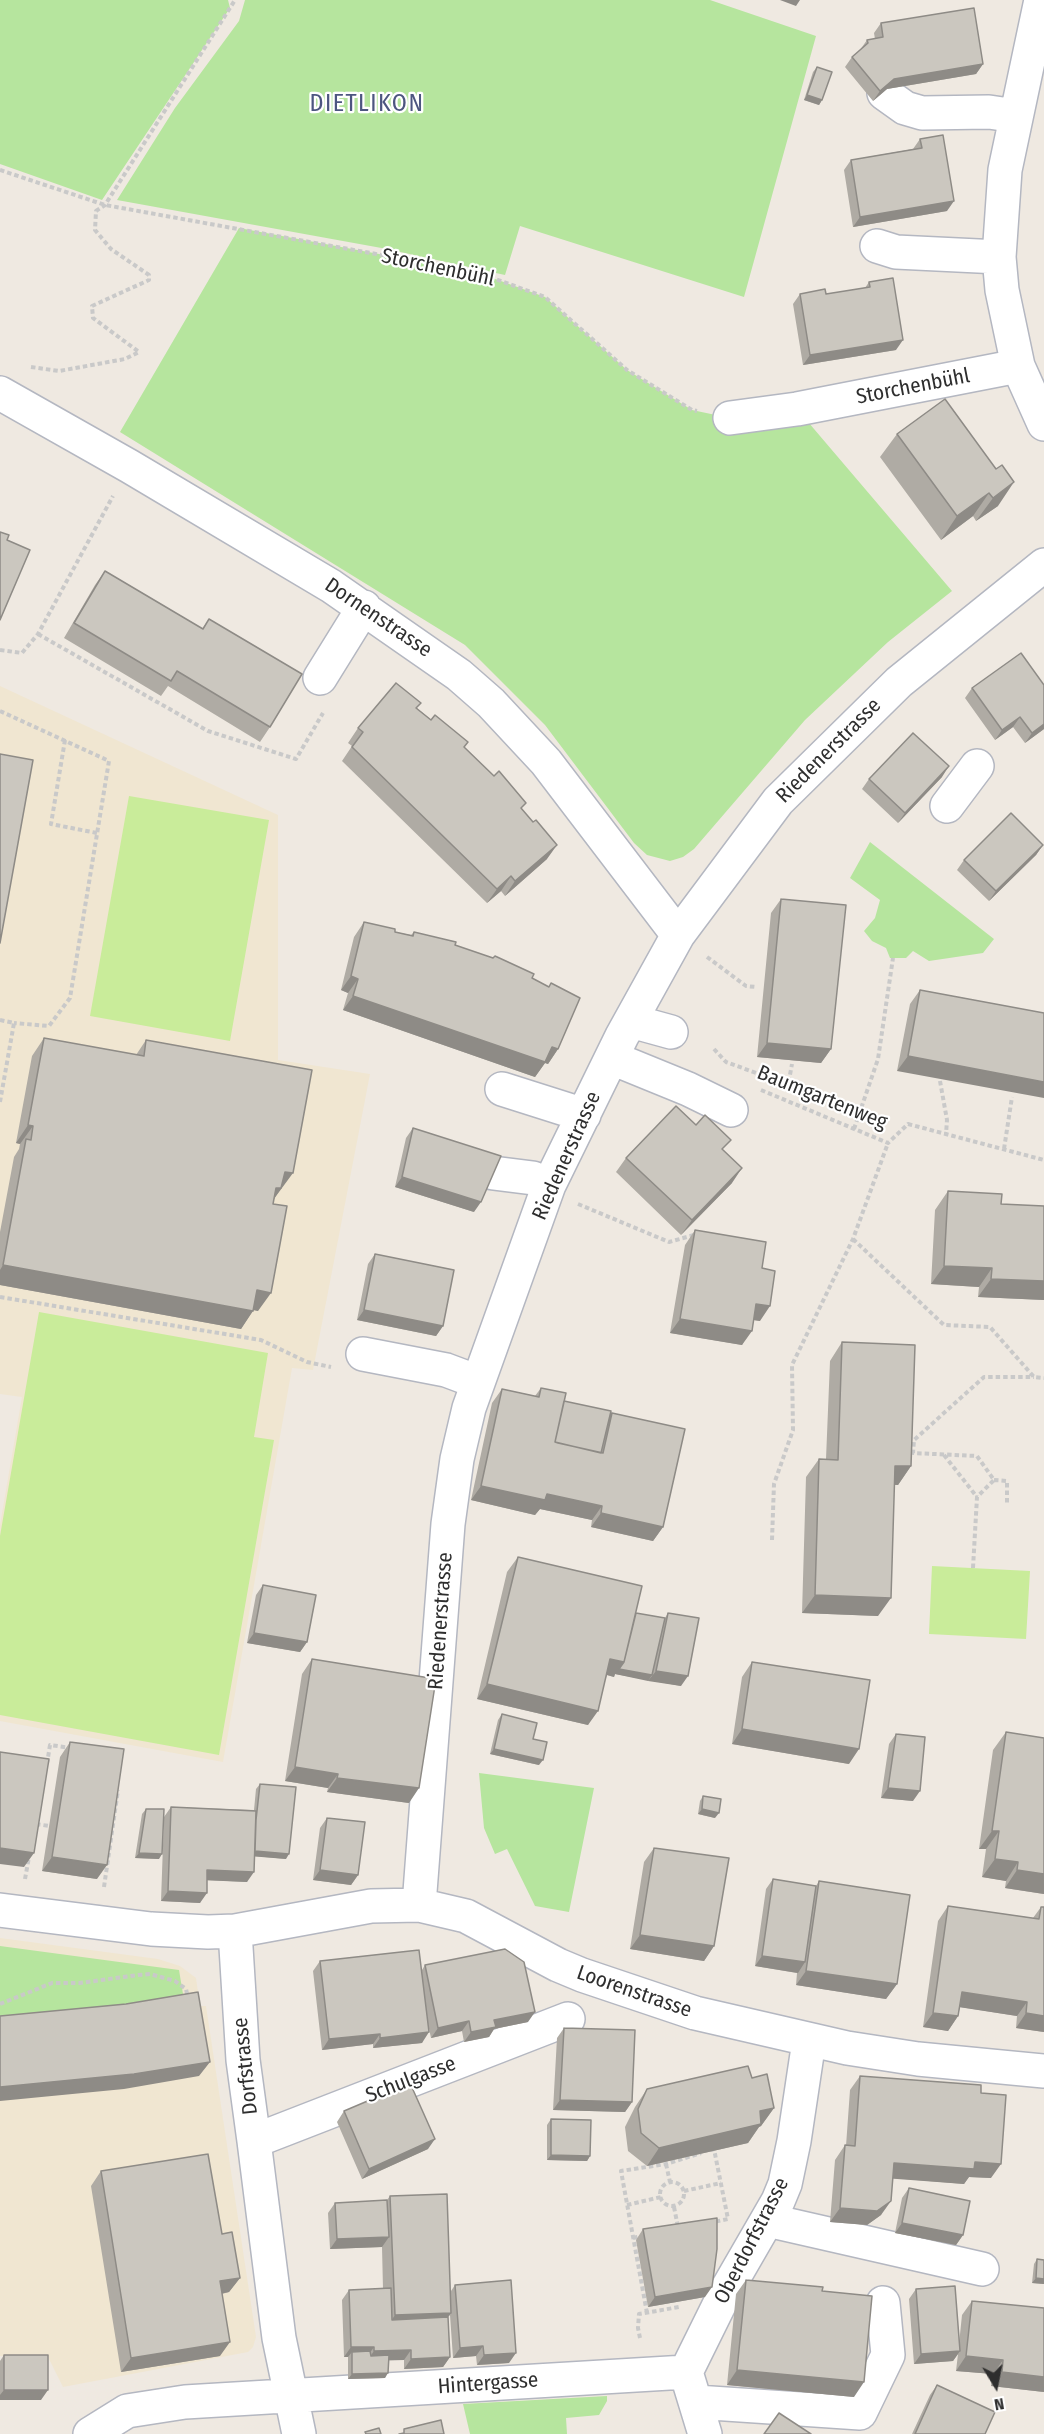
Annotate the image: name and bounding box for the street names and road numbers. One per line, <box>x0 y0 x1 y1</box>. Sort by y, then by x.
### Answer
street label: Storchenbühl <box>379 244 497 292</box>
street label: Storchenbühl <box>854 364 972 410</box>
street label: Dornenstrasse <box>320 573 436 663</box>
street label: Riedenerstrasse <box>771 693 887 809</box>
street label: Baumgartenweg <box>753 1060 891 1136</box>
street label: Riedenerstrasse <box>527 1088 607 1224</box>
street label: Riedenerstrasse <box>424 1551 458 1691</box>
street label: Loorenstrasse <box>573 1961 695 2023</box>
street label: Dorfstrasse <box>228 2016 264 2116</box>
street label: Schulgasse <box>362 2051 460 2109</box>
street label: Oberdorfstrasse <box>709 2174 795 2308</box>
street label: Hintergasse <box>437 2368 539 2400</box>

